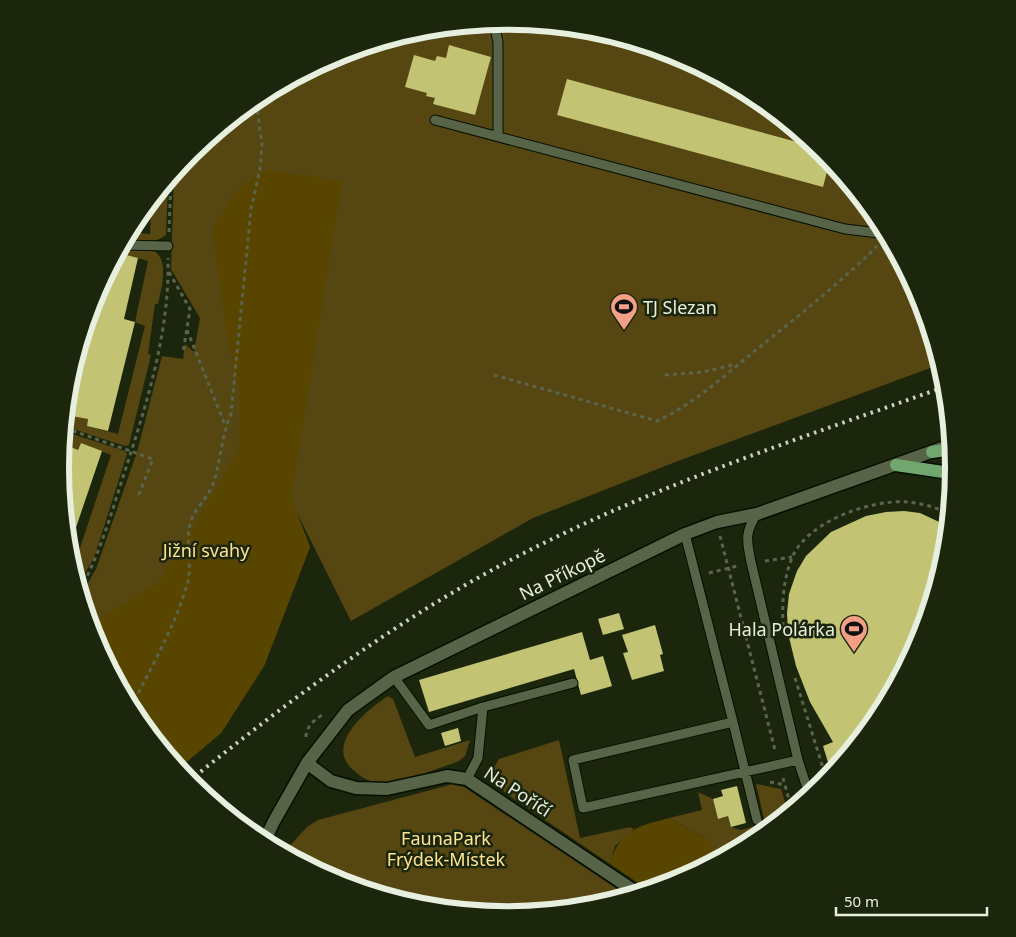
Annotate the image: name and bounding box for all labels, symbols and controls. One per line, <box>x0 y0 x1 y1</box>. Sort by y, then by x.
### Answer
sports icon: TJ Slezan <box>609 292 639 331</box>
place label: TJ Slezan <box>643 295 717 319</box>
park label: Jižní svahy <box>161 538 250 562</box>
street label: Na Příkopě <box>515 543 609 605</box>
sports icon: Hala Polárka <box>839 614 869 653</box>
place label: Hala Polárka <box>728 617 835 641</box>
street label: Na Poříčí <box>480 760 557 822</box>
park label: FaunaPark Frýdek-Místek <box>387 826 506 871</box>
scale bar <box>836 884 987 916</box>
text: 50 m <box>844 891 879 911</box>

